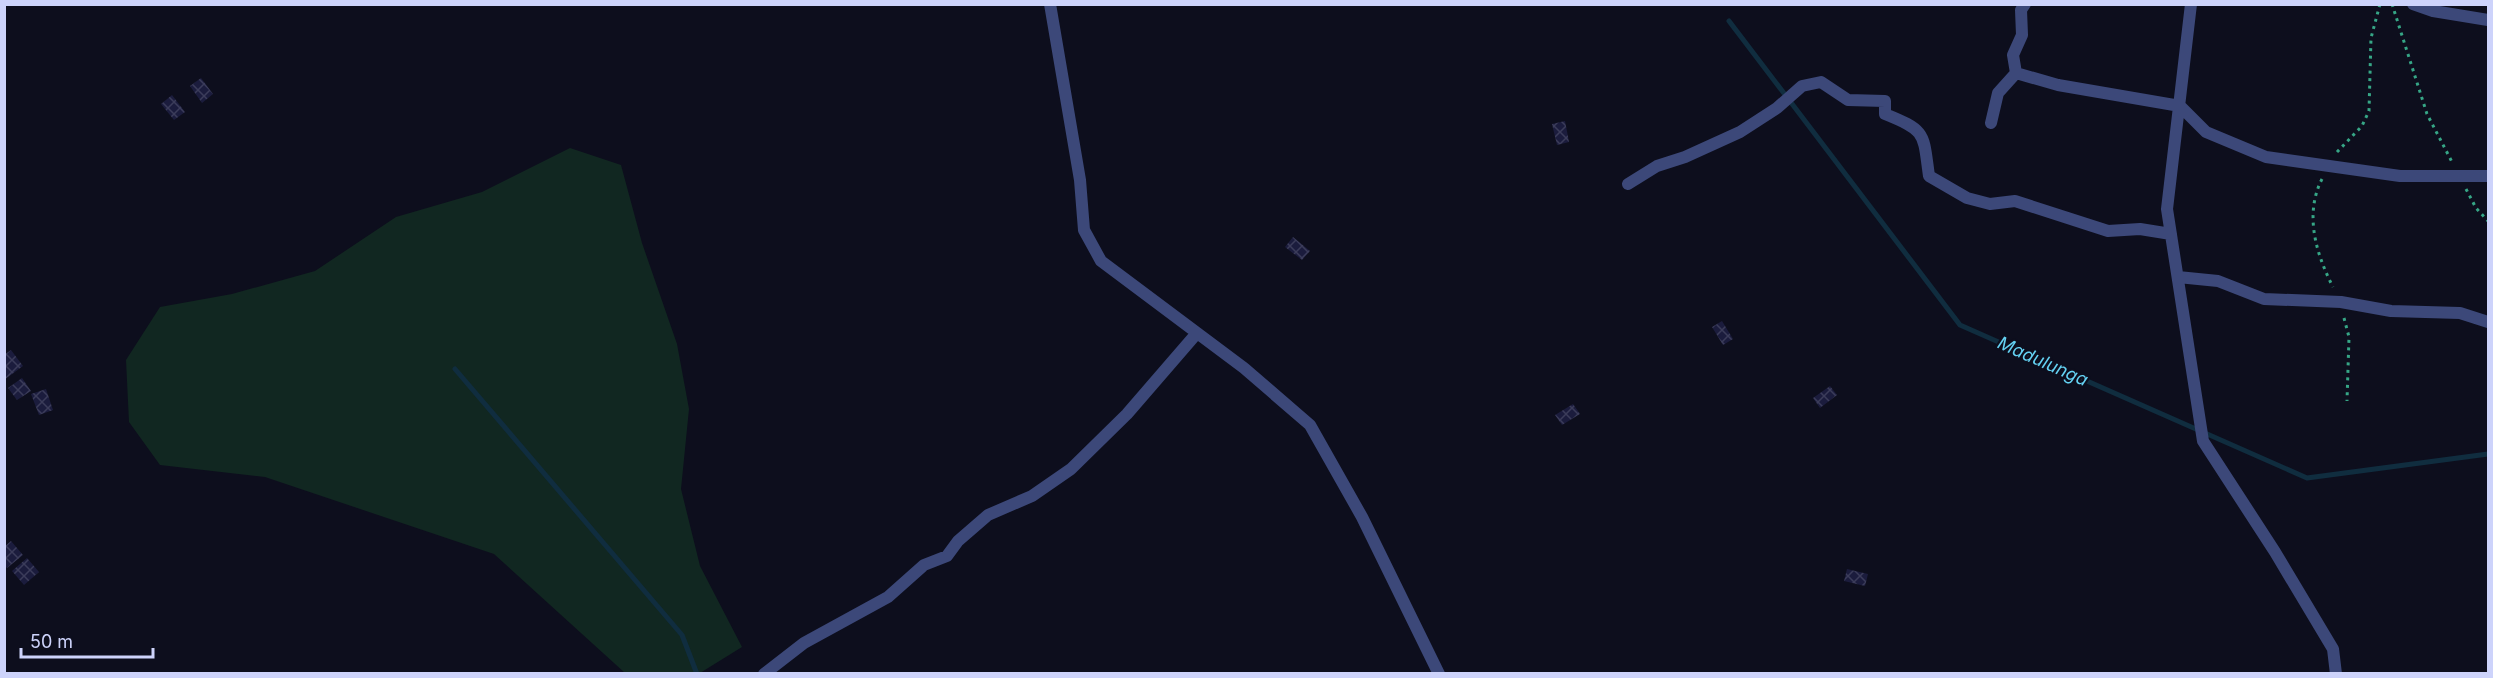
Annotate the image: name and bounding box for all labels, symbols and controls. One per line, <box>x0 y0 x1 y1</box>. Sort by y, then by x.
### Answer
water label: Madulunga <box>1995 332 2091 390</box>
scale bar <box>21 621 153 659</box>
text: 50 m <box>30 631 73 652</box>

